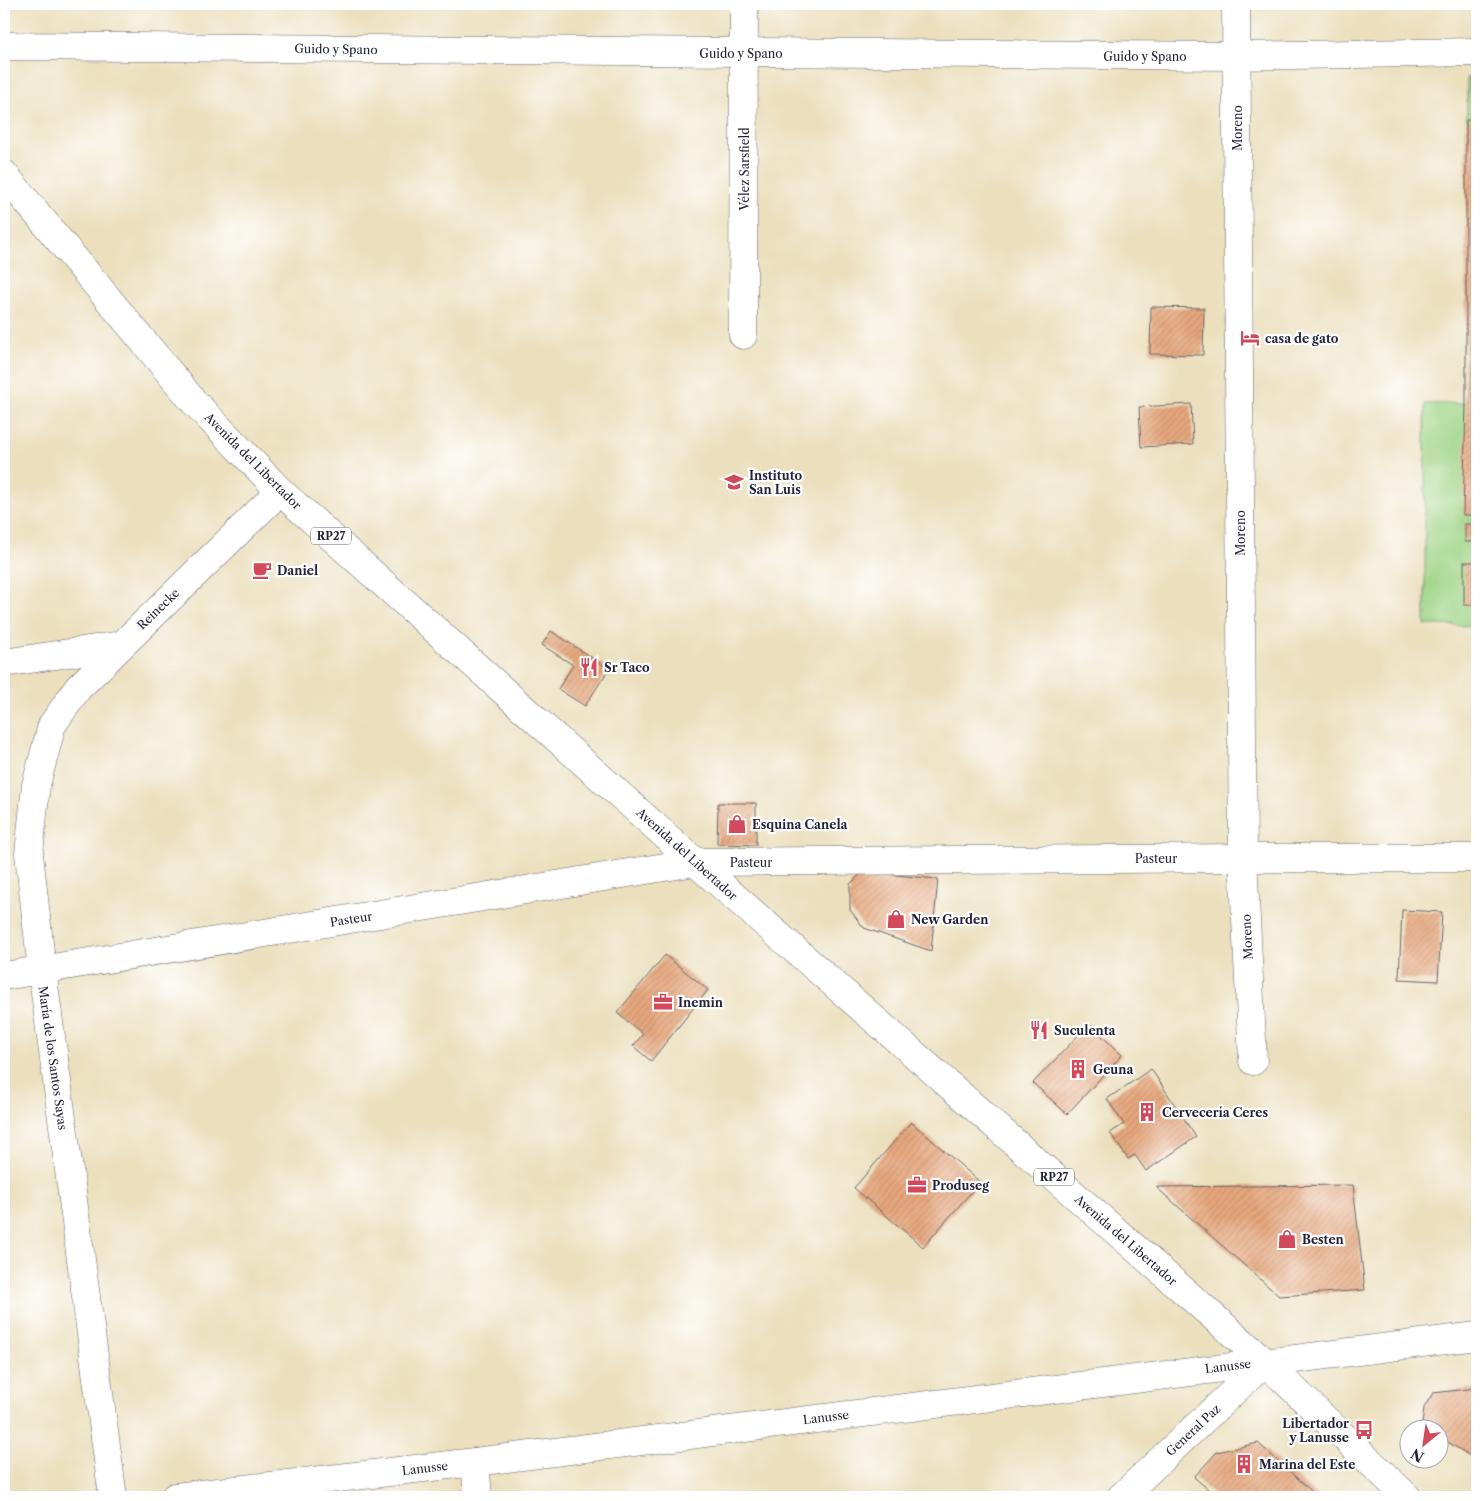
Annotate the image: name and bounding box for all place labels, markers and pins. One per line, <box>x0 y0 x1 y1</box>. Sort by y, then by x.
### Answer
hotel icon: casa de gato <box>1239 327 1261 349</box>
place label: casa de gato <box>1265 331 1339 346</box>
place label: Instituto San Luis <box>749 468 802 497</box>
school or university icon: Instituto San Luis <box>723 471 745 493</box>
cafe icon: Daniel <box>251 559 273 581</box>
place label: Daniel <box>277 563 318 578</box>
restaurant icon: Sr Taco <box>578 656 600 678</box>
place label: Sr Taco <box>604 660 650 675</box>
shop icon: Esquina Canela <box>726 813 748 835</box>
place label: Esquina Canela <box>752 817 849 832</box>
shop icon: New Garden <box>885 908 907 930</box>
place label: New Garden <box>911 912 989 927</box>
office icon: Inemin <box>652 991 674 1013</box>
place label: Inemin <box>678 995 724 1010</box>
restaurant icon: Suculenta <box>1028 1019 1050 1041</box>
place label: Suculenta <box>1054 1023 1117 1038</box>
building icon: Geuna <box>1067 1058 1089 1080</box>
place label: Geuna <box>1093 1062 1135 1077</box>
building icon: Cervecería Ceres <box>1136 1101 1158 1123</box>
place label: Cervecería Ceres <box>1162 1105 1268 1120</box>
office icon: Produseg <box>906 1174 928 1196</box>
place label: Produseg <box>932 1178 990 1193</box>
shop icon: Besten <box>1276 1228 1298 1250</box>
place label: Besten <box>1302 1232 1345 1247</box>
place label: Libertador y Lanusse <box>1282 1416 1349 1445</box>
bus stop icon: Libertador y Lanusse <box>1353 1419 1375 1441</box>
building icon: Marina del Este <box>1233 1453 1255 1475</box>
place label: Marina del Este <box>1259 1457 1355 1472</box>

